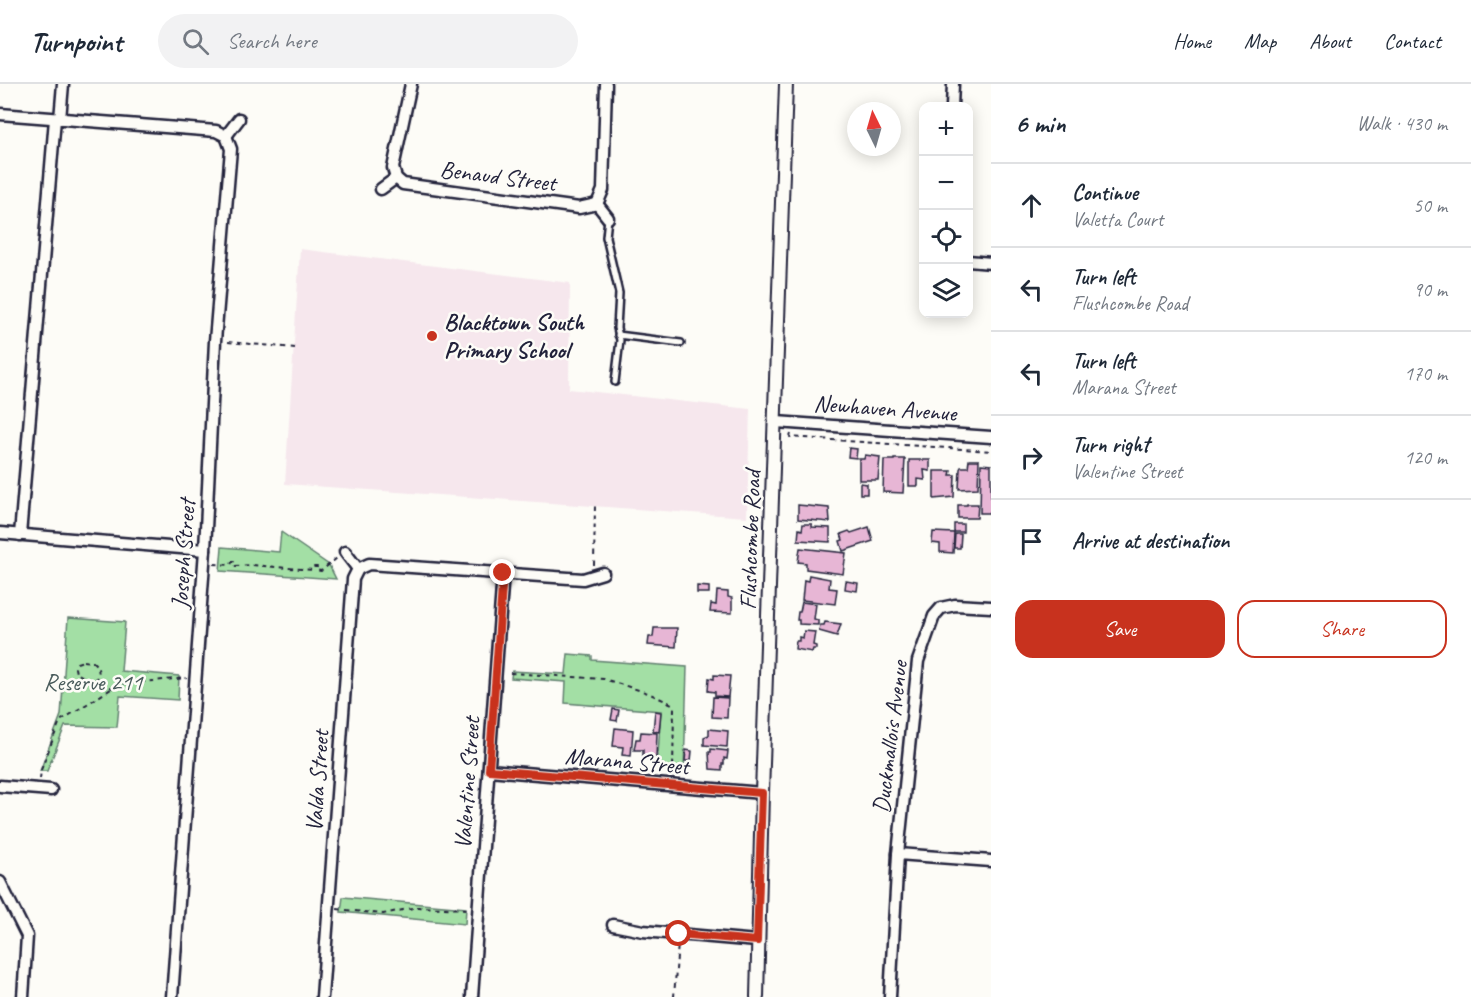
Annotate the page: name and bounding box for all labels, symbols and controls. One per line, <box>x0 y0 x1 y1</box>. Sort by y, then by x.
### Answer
search box <box>158 14 578 68</box>
text: Turnpoint <box>30 24 122 59</box>
icon: search <box>179 25 212 58</box>
text: Search here <box>227 27 317 55</box>
text: Home <box>1173 28 1211 54</box>
text: Map <box>1244 28 1276 54</box>
text: About <box>1309 28 1351 54</box>
text: Contact <box>1384 28 1441 54</box>
north arrow <box>847 102 901 156</box>
map controls <box>919 102 973 318</box>
button: + <box>919 102 973 156</box>
text: 6 min <box>1015 107 1065 140</box>
text: Walk · 430 m <box>1357 111 1447 136</box>
street label: Benaud Street <box>438 154 560 198</box>
button: − <box>919 156 973 210</box>
text: Continue <box>1072 179 1138 207</box>
icon: ahead <box>1015 189 1048 222</box>
text: 50 m <box>1413 193 1447 218</box>
text: Valetta Court <box>1072 207 1163 232</box>
button: locate <box>919 210 973 264</box>
text: Turn left <box>1072 263 1136 291</box>
button: layers <box>919 264 973 318</box>
icon: left <box>1015 273 1048 306</box>
text: 90 m <box>1413 277 1447 302</box>
text: Flushcombe Road <box>1072 291 1188 316</box>
place label: Blacktown South Primary School <box>444 307 585 365</box>
marker: Blacktown South Primary School <box>425 329 439 343</box>
text: Turn left <box>1072 347 1136 375</box>
icon: left <box>1015 357 1048 390</box>
text: 170 m <box>1404 361 1447 386</box>
text: Marana Street <box>1072 375 1176 400</box>
street label: Newhaven Avenue <box>813 388 960 428</box>
text: Turn right <box>1072 431 1149 459</box>
icon: right <box>1015 441 1048 474</box>
text: 120 m <box>1404 445 1447 470</box>
text: Valentine Street <box>1072 459 1182 484</box>
street label: Flushcombe Road <box>733 466 768 610</box>
street label: Joseph Street <box>164 495 202 611</box>
icon: arrive <box>1015 525 1048 558</box>
text: Arrive at destination <box>1072 527 1229 555</box>
route end <box>489 559 515 585</box>
button: Save <box>1015 600 1225 658</box>
button: Share <box>1237 600 1447 658</box>
street label: Duckmallois Avenue <box>866 657 914 815</box>
park label: Reserve 211 <box>43 667 144 697</box>
street label: Valentine Street <box>447 714 487 850</box>
street label: Valda Street <box>298 727 336 833</box>
street label: Marana Street <box>564 741 692 782</box>
route start <box>665 920 691 946</box>

